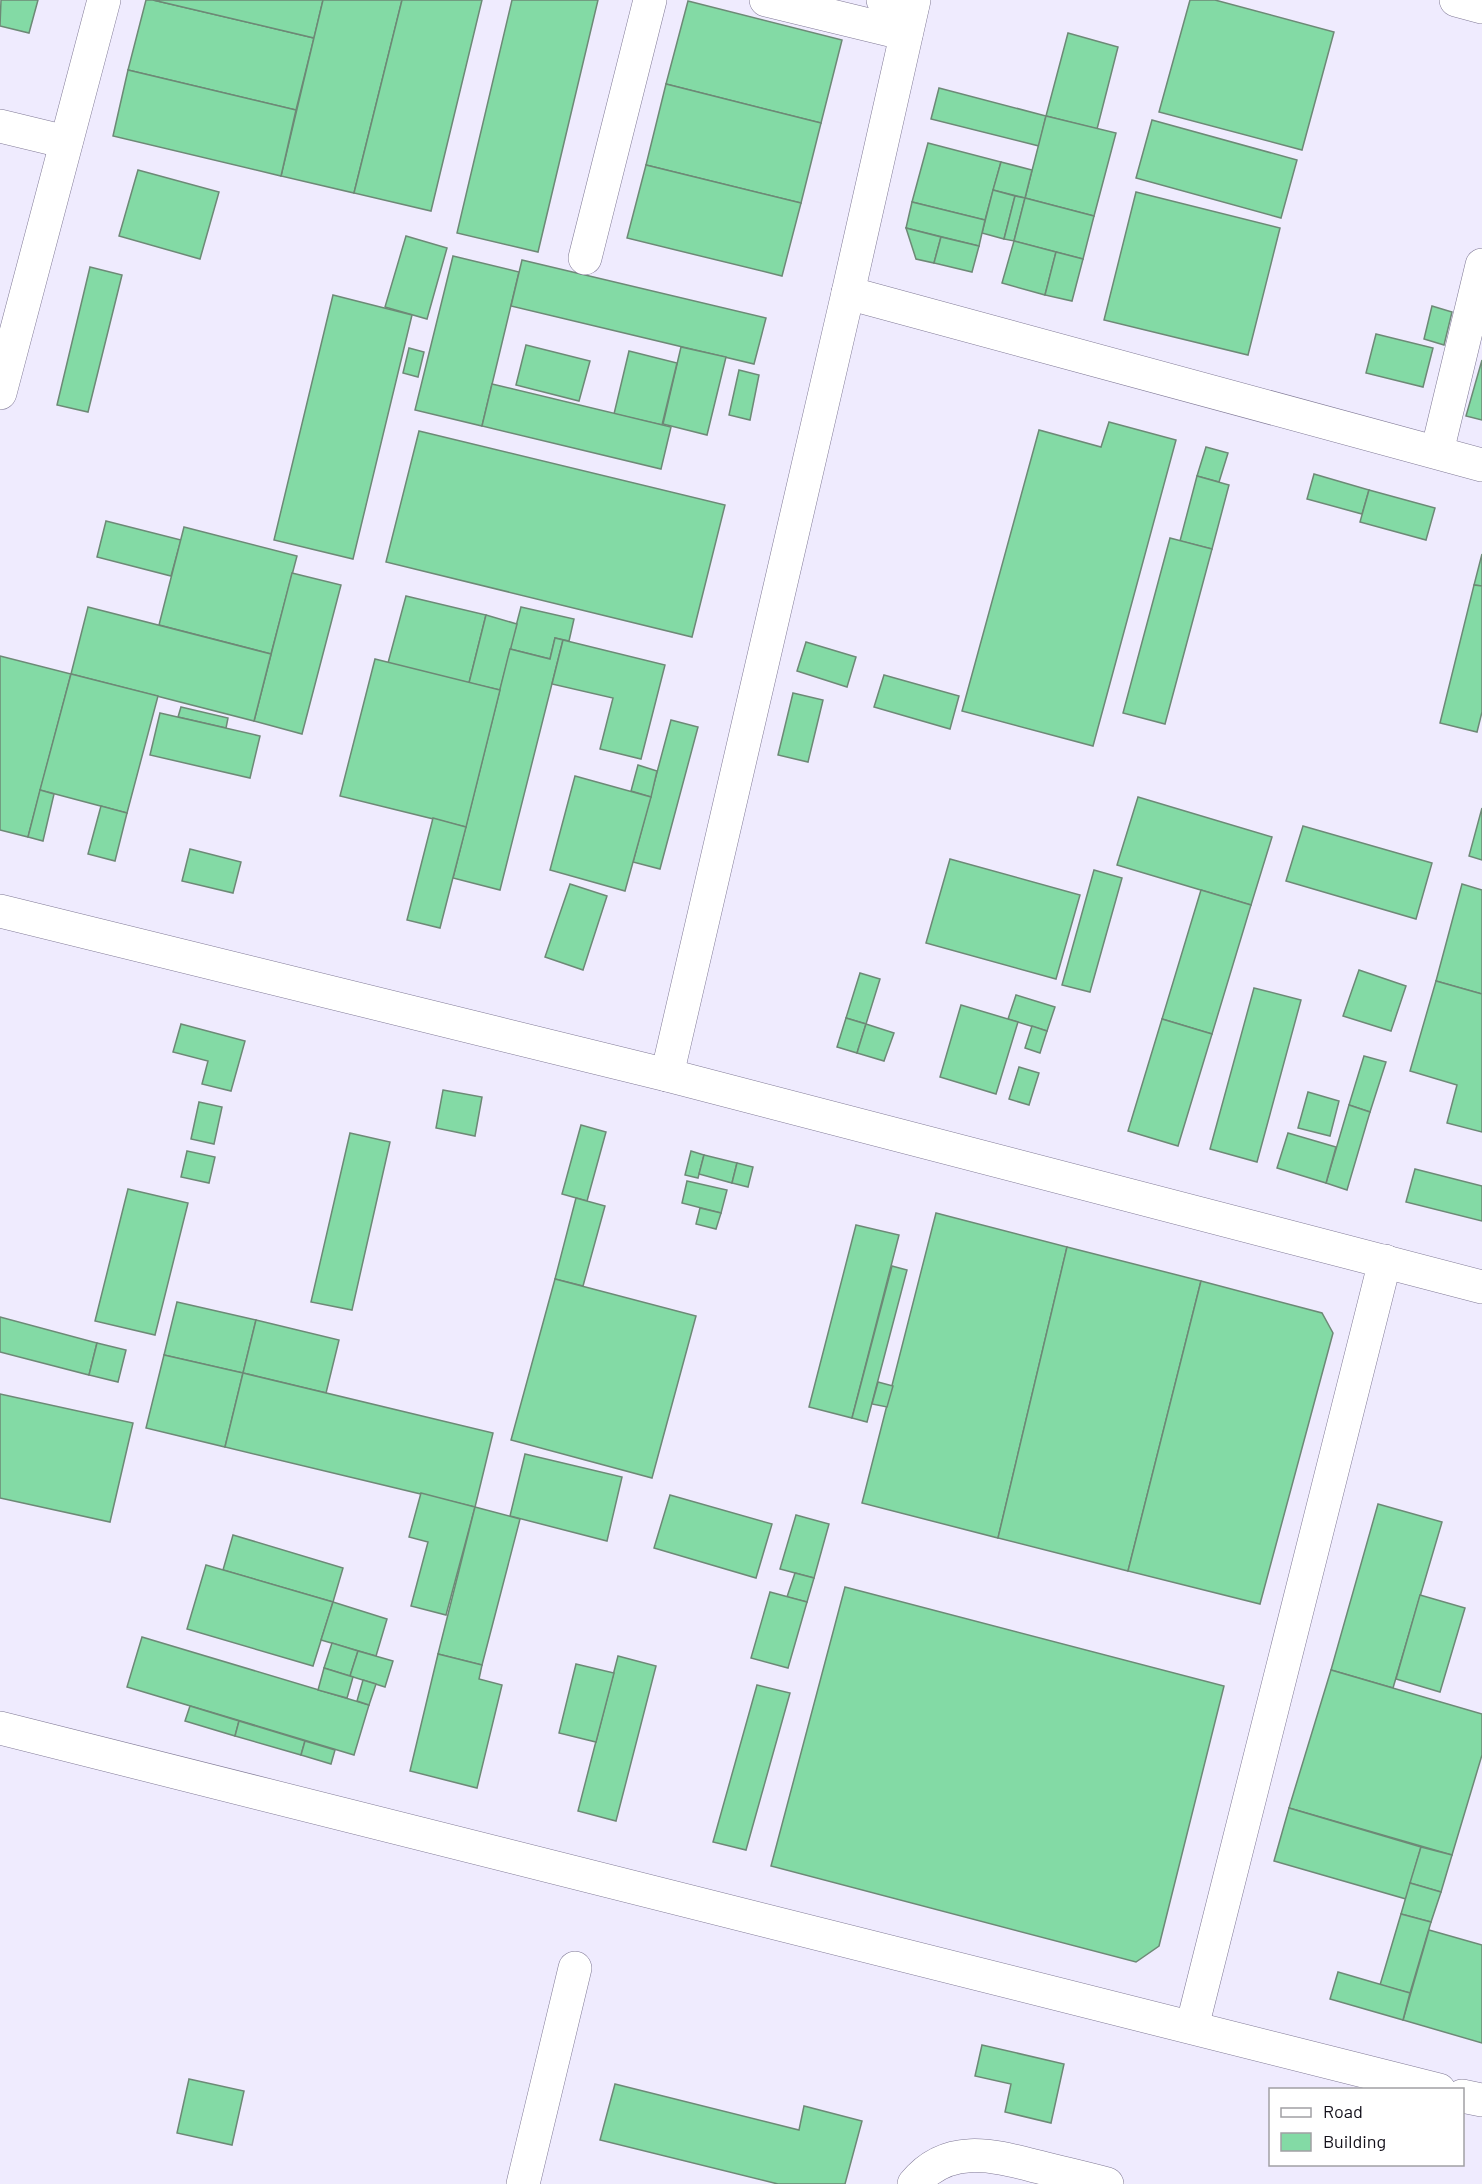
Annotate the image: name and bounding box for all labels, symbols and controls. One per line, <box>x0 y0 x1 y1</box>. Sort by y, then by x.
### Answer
legend <box>1269 2088 1464 2166</box>
text: Road <box>1323 2100 1363 2122</box>
text: Building <box>1323 2130 1386 2152</box>

